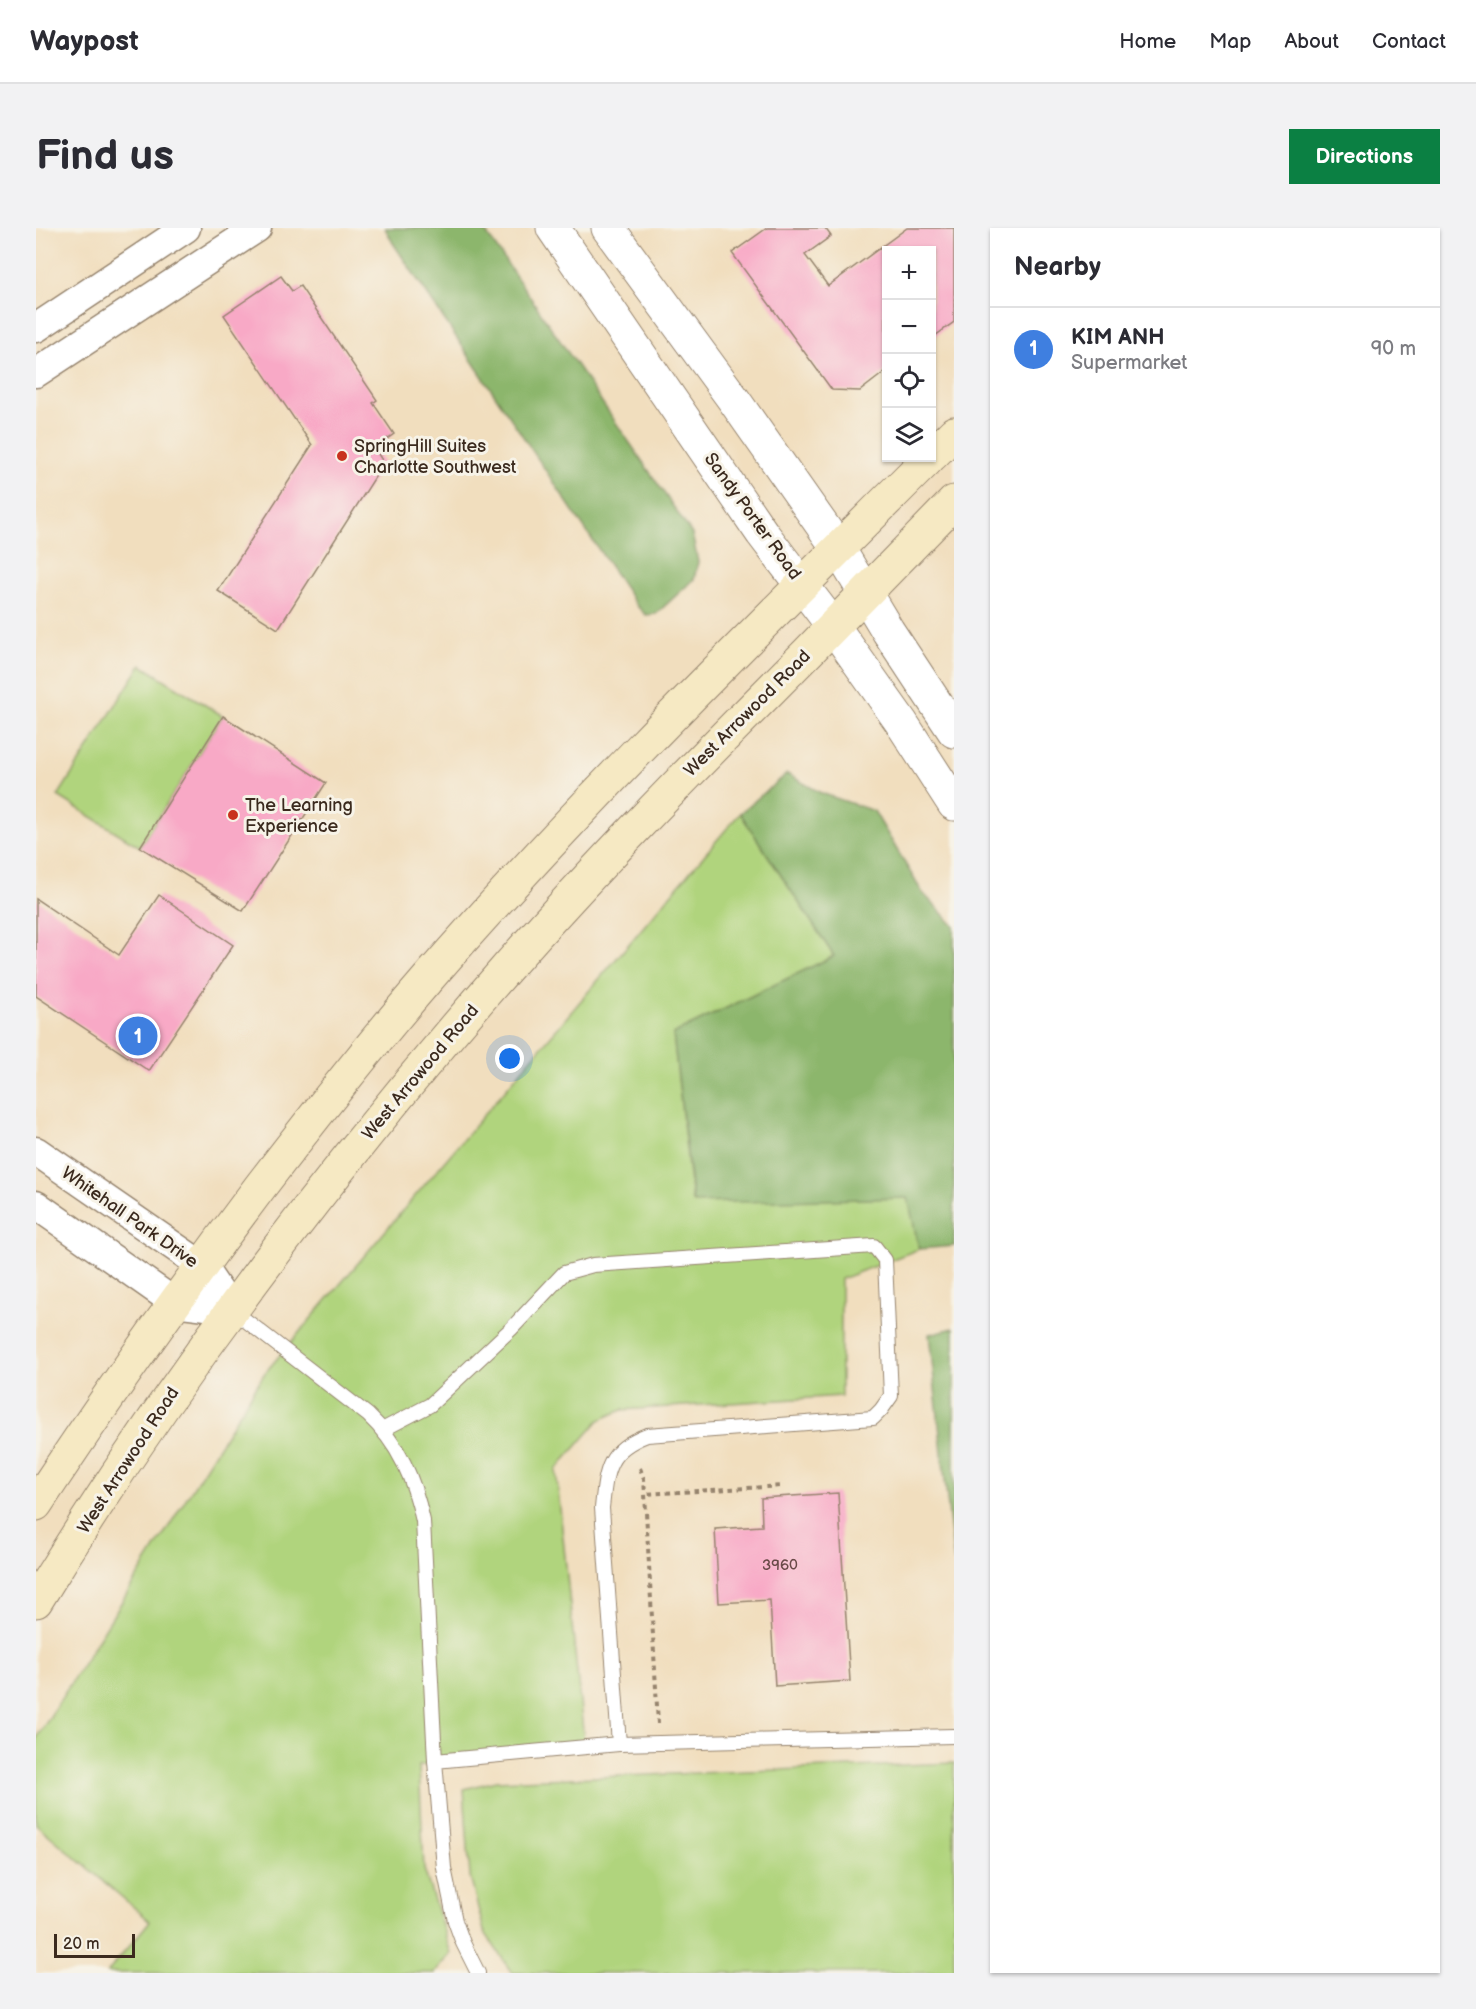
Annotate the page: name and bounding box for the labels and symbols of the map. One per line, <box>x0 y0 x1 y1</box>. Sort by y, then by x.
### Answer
place label: SpringHill Suites Charlotte Southwest <box>354 436 517 478</box>
marker: SpringHill Suites Charlotte Southwest <box>335 449 349 463</box>
street label: Sandy Porter Road <box>700 449 806 584</box>
street label: West Arrowood Road <box>680 646 815 781</box>
place label: The Learning Experience <box>245 795 353 837</box>
marker: The Learning Experience <box>226 808 240 822</box>
street label: West Arrowood Road <box>358 1000 483 1144</box>
pin: 1 <box>118 1014 158 1058</box>
your location <box>495 1044 524 1073</box>
street label: Whitehall Park Drive <box>57 1162 202 1273</box>
street label: West Arrowood Road <box>73 1383 184 1537</box>
house number: 3960 <box>762 1556 798 1575</box>
scale bar <box>54 1931 135 1958</box>

